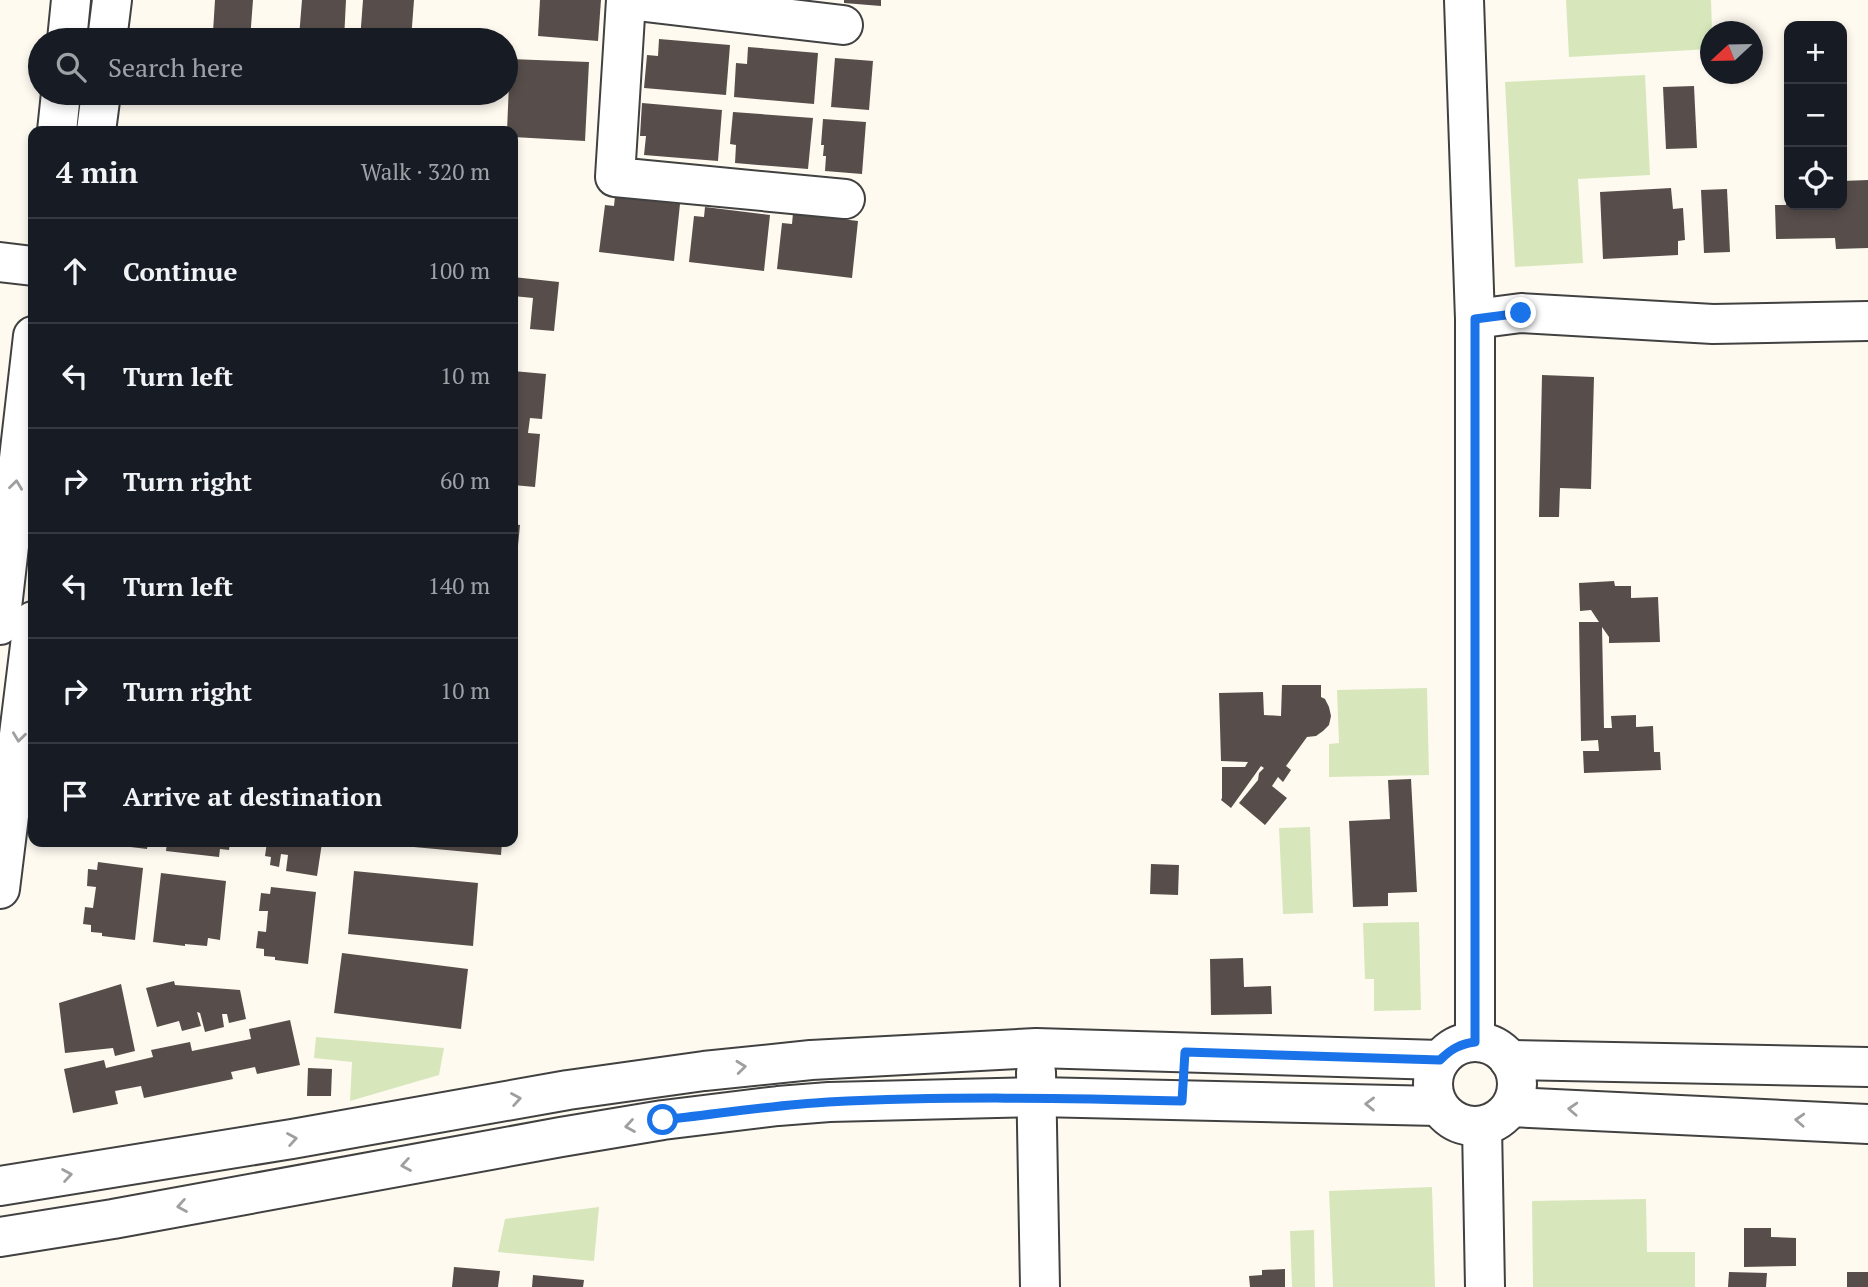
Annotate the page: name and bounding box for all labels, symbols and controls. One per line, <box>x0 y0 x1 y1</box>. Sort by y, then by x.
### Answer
north arrow <box>1700 21 1763 84</box>
map controls <box>1784 21 1847 210</box>
button: + <box>1784 21 1847 84</box>
search box <box>28 28 518 105</box>
icon: search <box>52 48 90 86</box>
text: Search here <box>108 50 243 84</box>
button: − <box>1784 84 1847 147</box>
button: locate <box>1784 147 1847 210</box>
text: 4 min <box>56 152 138 192</box>
text: Walk · 320 m <box>361 156 490 187</box>
icon: ahead <box>56 252 94 290</box>
text: Continue <box>123 254 237 288</box>
text: 100 m <box>428 255 490 286</box>
route end <box>1505 297 1536 328</box>
icon: left <box>56 357 94 395</box>
text: Turn left <box>123 359 233 393</box>
text: 10 m <box>440 360 490 391</box>
icon: right <box>56 462 94 500</box>
text: Turn right <box>123 464 252 498</box>
text: 60 m <box>440 465 490 496</box>
one-way arrow <box>9 479 24 490</box>
icon: left <box>56 567 94 605</box>
text: Turn left <box>123 569 233 603</box>
text: 140 m <box>428 570 490 601</box>
icon: right <box>56 672 94 710</box>
text: Turn right <box>123 674 252 708</box>
text: 10 m <box>440 675 490 706</box>
one-way arrow <box>11 732 26 743</box>
icon: arrive <box>56 777 94 815</box>
text: Arrive at destination <box>123 779 382 813</box>
one-way arrow <box>736 1060 747 1075</box>
one-way arrow <box>510 1092 522 1107</box>
one-way arrow <box>1364 1097 1375 1112</box>
one-way arrow <box>1567 1102 1578 1117</box>
route start <box>647 1104 678 1135</box>
one-way arrow <box>1794 1113 1805 1128</box>
one-way arrow <box>624 1118 636 1133</box>
one-way arrow <box>286 1132 298 1147</box>
one-way arrow <box>400 1157 412 1172</box>
one-way arrow <box>61 1168 73 1183</box>
one-way arrow <box>176 1198 188 1213</box>

